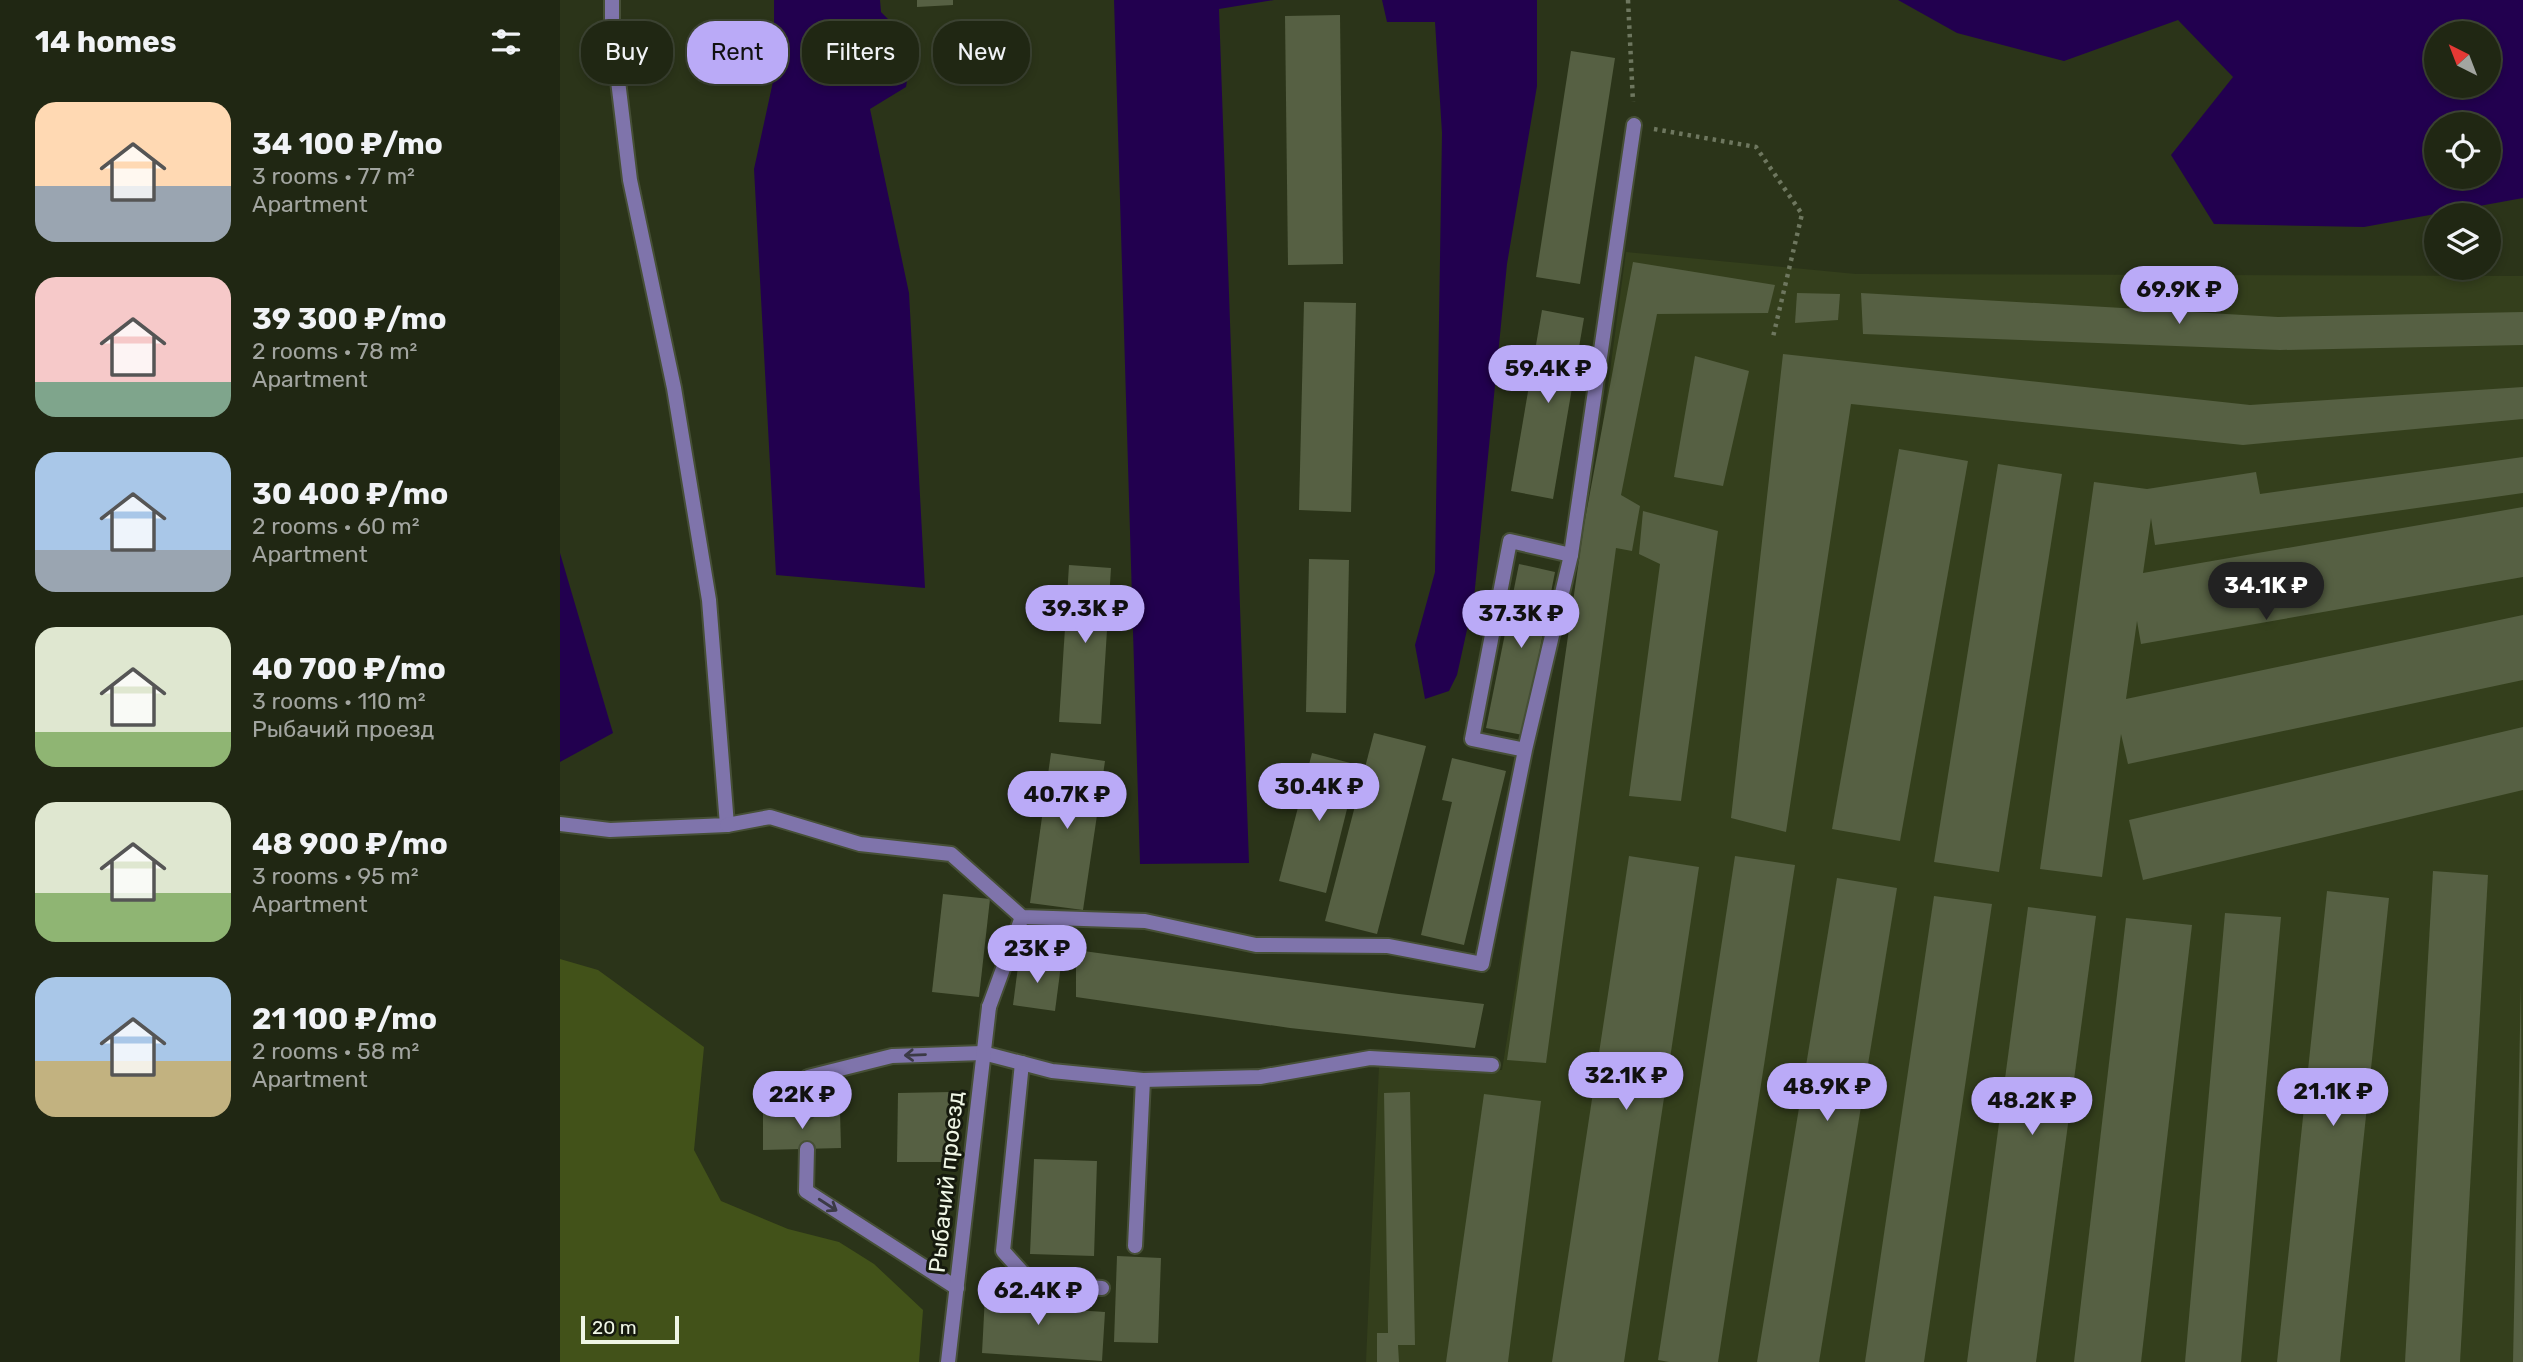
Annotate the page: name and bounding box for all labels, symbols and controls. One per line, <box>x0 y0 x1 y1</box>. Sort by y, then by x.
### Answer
chip: Buy <box>581 21 673 84</box>
chip: Rent <box>687 21 788 84</box>
chip: Filters <box>802 21 919 84</box>
chip: New <box>933 21 1030 84</box>
north arrow <box>2424 21 2501 98</box>
map controls <box>2424 21 2501 280</box>
icon: filters <box>487 23 525 61</box>
text: 14 homes <box>35 24 177 60</box>
button: locate <box>2424 112 2501 189</box>
text: 34 100 ₽/mo <box>252 126 443 162</box>
icon: home <box>91 130 175 214</box>
text: 3 rooms · 77 m² <box>252 162 415 190</box>
text: Apartment <box>252 190 368 218</box>
button: layers <box>2424 203 2501 280</box>
pin: 69.9K ₽ <box>2114 266 2244 326</box>
text: 69.9K ₽ <box>2136 275 2222 303</box>
text: 39 300 ₽/mo <box>252 301 447 337</box>
icon: home <box>91 305 175 389</box>
text: 2 rooms · 78 m² <box>252 337 417 365</box>
pin: 59.4K ₽ <box>1483 346 1613 405</box>
text: 59.4K ₽ <box>1504 354 1592 382</box>
text: Apartment <box>252 365 368 393</box>
text: 30 400 ₽/mo <box>252 476 448 512</box>
icon: home <box>91 480 175 564</box>
text: 2 rooms · 60 m² <box>252 512 420 540</box>
text: Apartment <box>252 540 368 568</box>
pin: 34.1K ₽ <box>2201 562 2331 622</box>
text: 34.1K ₽ <box>2224 571 2308 599</box>
pin: 39.3K ₽ <box>1020 586 1150 645</box>
pin: 37.3K ₽ <box>1456 590 1586 650</box>
text: 39.3K ₽ <box>1041 594 1129 622</box>
text: 37.3K ₽ <box>1478 599 1564 627</box>
text: 40 700 ₽/mo <box>252 651 446 687</box>
icon: home <box>91 655 175 739</box>
text: 3 rooms · 110 m² <box>252 687 426 715</box>
text: Рыбачий проезд <box>252 715 434 743</box>
pin: 30.4K ₽ <box>1254 764 1384 823</box>
pin: 40.7K ₽ <box>1002 772 1132 831</box>
text: 30.4K ₽ <box>1274 772 1364 800</box>
text: 40.7K ₽ <box>1024 780 1110 808</box>
text: 48 900 ₽/mo <box>252 826 448 862</box>
icon: home <box>91 830 175 914</box>
text: 3 rooms · 95 m² <box>252 862 419 890</box>
text: Apartment <box>252 890 368 918</box>
pin: 23K ₽ <box>988 926 1086 985</box>
text: 23K ₽ <box>1004 934 1070 962</box>
text: 21 100 ₽/mo <box>252 1001 437 1037</box>
icon: home <box>91 1005 175 1089</box>
text: 2 rooms · 58 m² <box>252 1037 419 1065</box>
one-way arrow <box>904 1048 927 1062</box>
pin: 32.1K ₽ <box>1561 1052 1691 1112</box>
text: 32.1K ₽ <box>1584 1061 1668 1089</box>
pin: 48.9K ₽ <box>1762 1064 1892 1123</box>
text: Apartment <box>252 1065 368 1093</box>
pin: 21.1K ₽ <box>2268 1068 2398 1128</box>
pin: 22K ₽ <box>753 1072 851 1131</box>
text: 48.9K ₽ <box>1783 1072 1871 1100</box>
text: 21.1K ₽ <box>2293 1077 2373 1105</box>
pin: 48.2K ₽ <box>1967 1078 2097 1137</box>
text: 22K ₽ <box>769 1080 835 1108</box>
text: 48.2K ₽ <box>1987 1086 2077 1114</box>
street label: Рыбачий проезд <box>923 1090 969 1274</box>
one-way arrow <box>817 1199 837 1213</box>
pin: 62.4K ₽ <box>973 1268 1103 1327</box>
text: 62.4K ₽ <box>994 1276 1082 1304</box>
scale bar <box>581 1313 679 1345</box>
text: 20 m <box>592 1316 637 1339</box>

